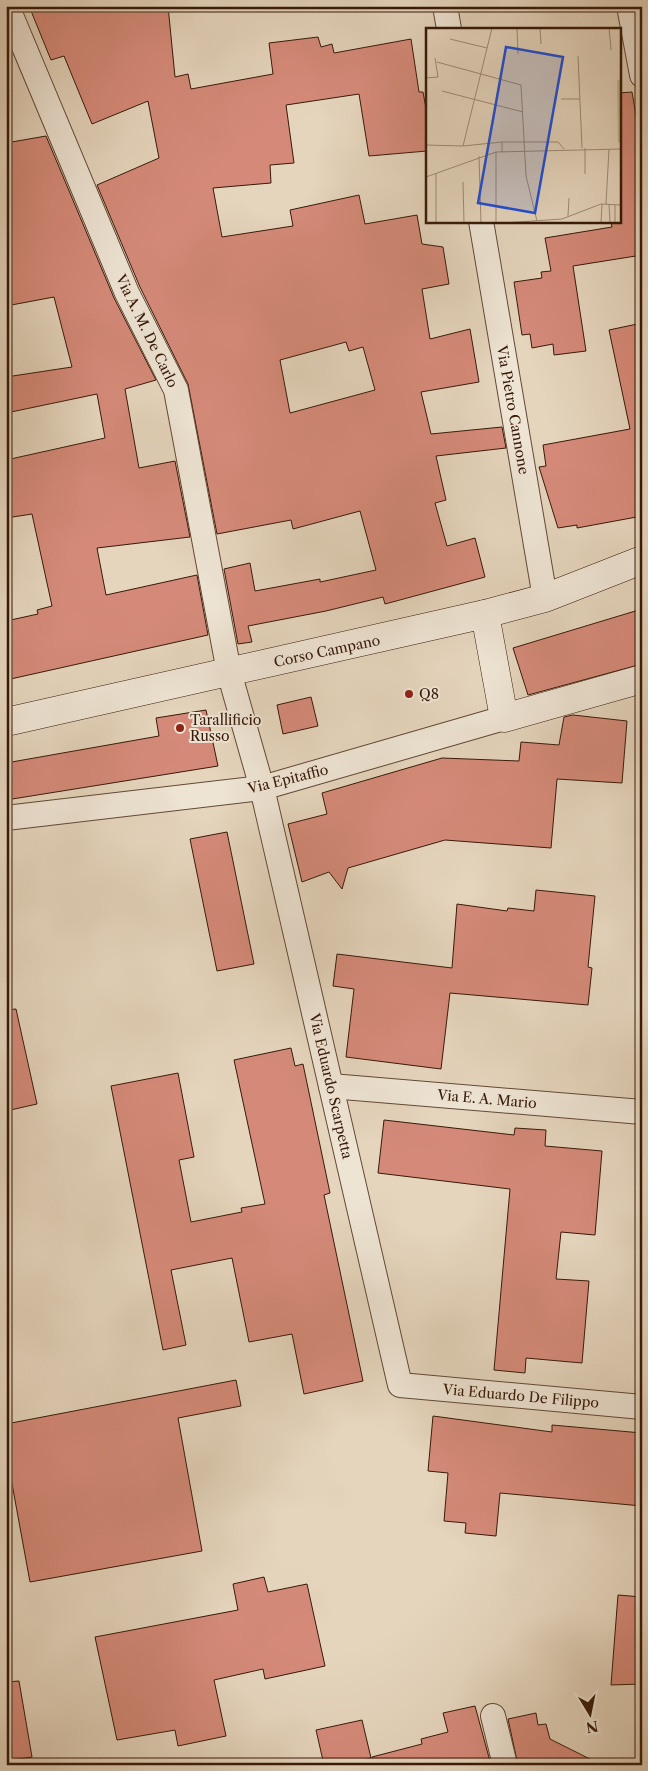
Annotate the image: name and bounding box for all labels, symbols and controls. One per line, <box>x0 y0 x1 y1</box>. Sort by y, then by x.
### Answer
inset map <box>426 28 620 222</box>
street label: Via A. M. De Carlo <box>111 271 182 391</box>
street label: Via Pietro Cannone <box>493 343 533 476</box>
street label: Corso Campano <box>272 631 382 671</box>
place label: Q8 <box>419 685 439 703</box>
marker: Q8 <box>403 688 415 700</box>
place label: Tarallificio Russo <box>190 711 261 745</box>
marker: Tarallificio Russo <box>174 722 186 734</box>
street label: Via Epitaffio <box>245 760 330 798</box>
street label: Via Eduardo Scarpetta <box>305 1011 357 1161</box>
street label: Via E. A. Mario <box>436 1086 537 1112</box>
street label: Via Eduardo De Filippo <box>441 1380 600 1412</box>
north arrow <box>566 1688 616 1738</box>
text: N <box>585 1717 600 1737</box>

